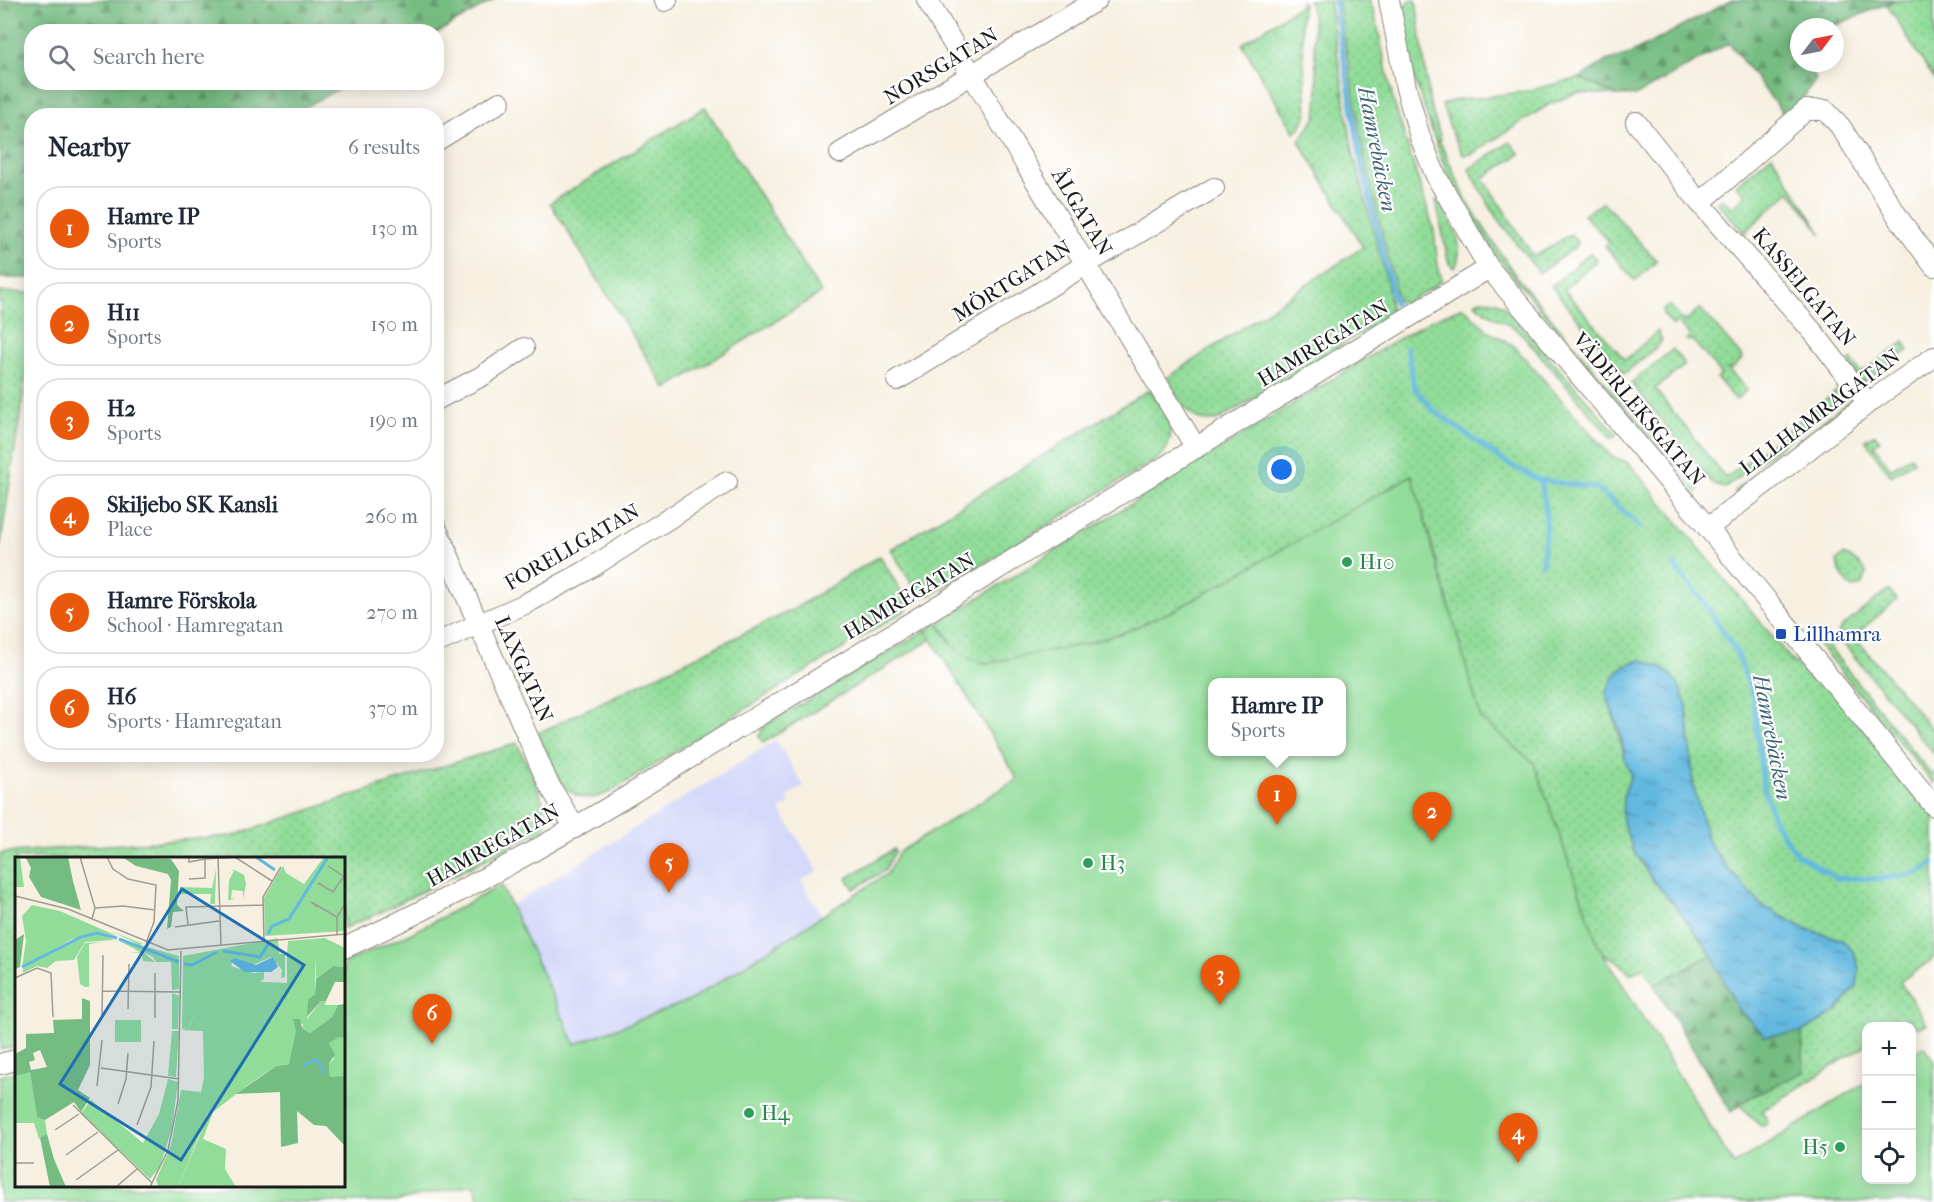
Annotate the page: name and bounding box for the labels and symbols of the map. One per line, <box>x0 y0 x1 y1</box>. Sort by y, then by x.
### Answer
north arrow <box>1790 18 1844 72</box>
street label: NORSGATAN <box>879 22 1003 110</box>
water label: Hamrebäcken <box>1352 83 1402 214</box>
street label: ÅLGATAN <box>1046 163 1117 260</box>
street label: KASSELGATAN <box>1748 223 1861 351</box>
street label: MÖRTGATAN <box>948 235 1076 327</box>
street label: HAMREGATAN <box>1253 294 1393 392</box>
street label: VÄDERLEKSGATAN <box>1567 327 1710 490</box>
street label: LILLHAMRAGATAN <box>1735 344 1905 480</box>
your location <box>1267 455 1296 484</box>
street label: FORELLGATAN <box>500 499 644 595</box>
street label: HAMREGATAN <box>839 547 979 645</box>
place label: H10 <box>1359 550 1395 574</box>
marker: H10 <box>1340 555 1354 569</box>
street label: LAXGATAN <box>490 612 558 726</box>
place label: Lillhamra <box>1793 622 1881 646</box>
marker: Lillhamra <box>1774 627 1788 641</box>
water label: Hamrebäcken <box>1747 671 1797 802</box>
pin: 1 <box>1258 776 1296 825</box>
pin: 2 <box>1412 792 1452 842</box>
street label: HAMREGATAN <box>422 798 564 892</box>
pin: 5 <box>650 844 688 893</box>
place label: H3 <box>1100 851 1125 875</box>
marker: H3 <box>1081 856 1095 870</box>
inset map <box>15 857 345 1187</box>
pin: 3 <box>1200 956 1240 1005</box>
pin: 6 <box>412 994 452 1044</box>
place label: H4 <box>761 1101 791 1125</box>
marker: H4 <box>742 1106 756 1120</box>
pin: 4 <box>1498 1114 1538 1163</box>
place label: H5 <box>1802 1135 1828 1159</box>
marker: H5 <box>1833 1140 1847 1154</box>

